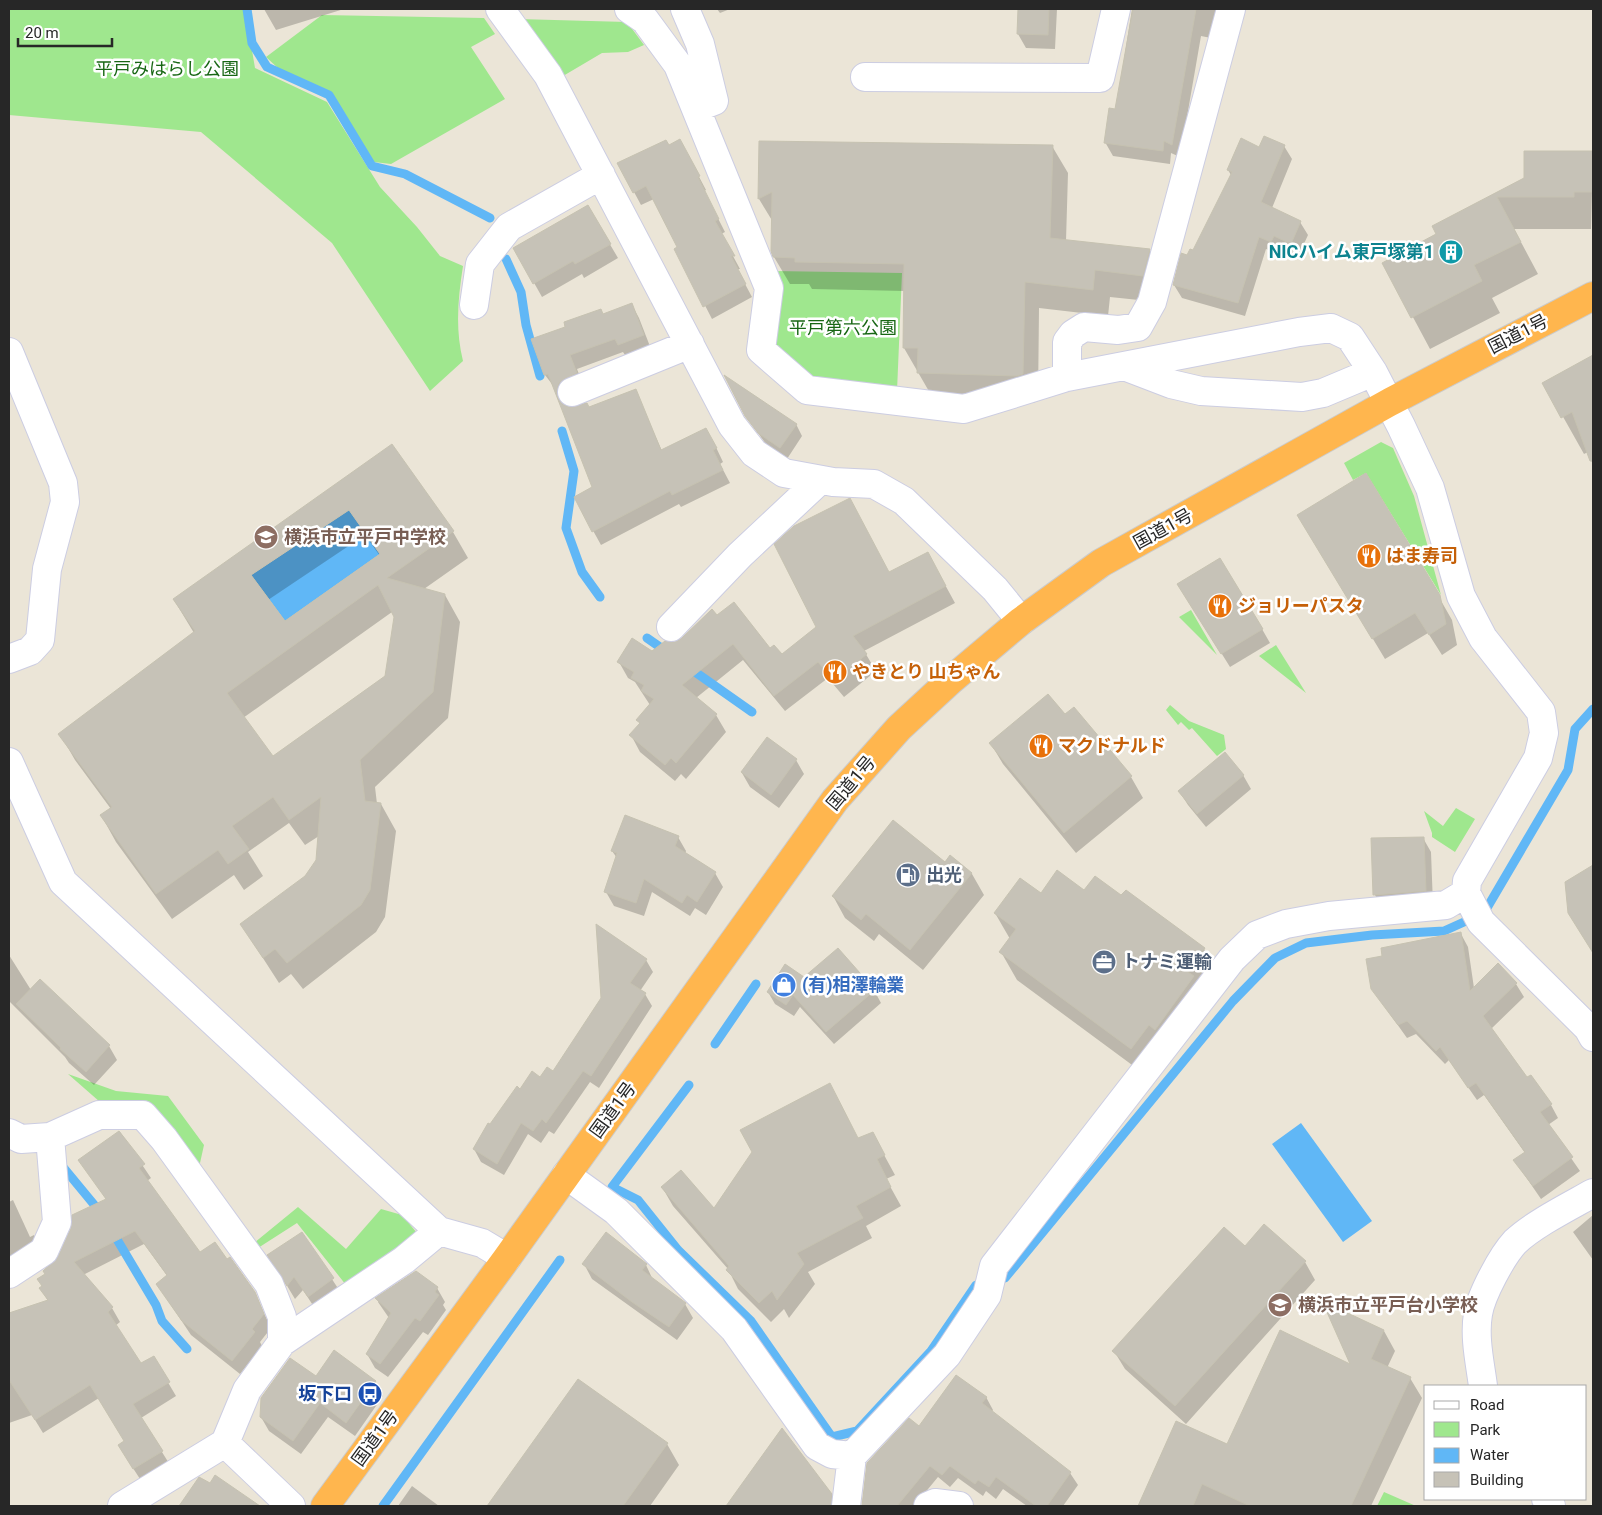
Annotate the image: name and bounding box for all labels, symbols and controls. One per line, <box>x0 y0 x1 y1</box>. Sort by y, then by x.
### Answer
scale bar <box>18 15 111 47</box>
text: 20 m <box>25 24 59 42</box>
park label: 平戸みはらし公園 <box>95 58 239 79</box>
building icon: NICハイム東戸塚第1 <box>1438 239 1464 265</box>
place label: NICハイム東戸塚第1 <box>1269 241 1434 262</box>
street label: 国道1号 <box>1484 310 1551 357</box>
park label: 平戸第六公園 <box>789 317 897 338</box>
street label: 国道1号 <box>1130 504 1196 553</box>
school or university icon: 横浜市立平戸中学校 <box>253 524 279 550</box>
place label: 横浜市立平戸中学校 <box>284 526 446 547</box>
restaurant icon: はま寿司 <box>1356 543 1382 569</box>
place label: はま寿司 <box>1386 545 1458 566</box>
restaurant icon: ジョリーパスタ <box>1207 593 1233 619</box>
place label: ジョリーパスタ <box>1238 595 1364 616</box>
restaurant icon: やきとり 山ちゃん <box>822 659 848 685</box>
place label: やきとり 山ちゃん <box>852 661 1000 682</box>
restaurant icon: マクドナルド <box>1028 733 1054 759</box>
place label: マクドナルド <box>1058 735 1166 756</box>
street label: 国道1号 <box>822 751 879 814</box>
fuel station icon: 出光 <box>895 862 921 888</box>
place label: 出光 <box>926 864 962 885</box>
office icon: トナミ運輸 <box>1091 949 1117 975</box>
place label: トナミ運輸 <box>1122 951 1212 972</box>
shop icon: (有)相澤輪業 <box>771 972 797 998</box>
place label: (有)相澤輪業 <box>802 974 905 996</box>
street label: 国道1号 <box>585 1078 640 1142</box>
school or university icon: 横浜市立平戸台小学校 <box>1267 1292 1293 1318</box>
place label: 横浜市立平戸台小学校 <box>1298 1294 1478 1315</box>
bus stop icon: 坂下口 <box>357 1381 383 1407</box>
place label: 坂下口 <box>298 1383 352 1404</box>
legend <box>1424 1385 1587 1500</box>
text: Road <box>1470 1396 1504 1414</box>
street label: 国道1号 <box>347 1406 402 1470</box>
text: Park <box>1470 1421 1501 1439</box>
text: Water <box>1470 1446 1509 1464</box>
text: Building <box>1470 1471 1524 1489</box>

